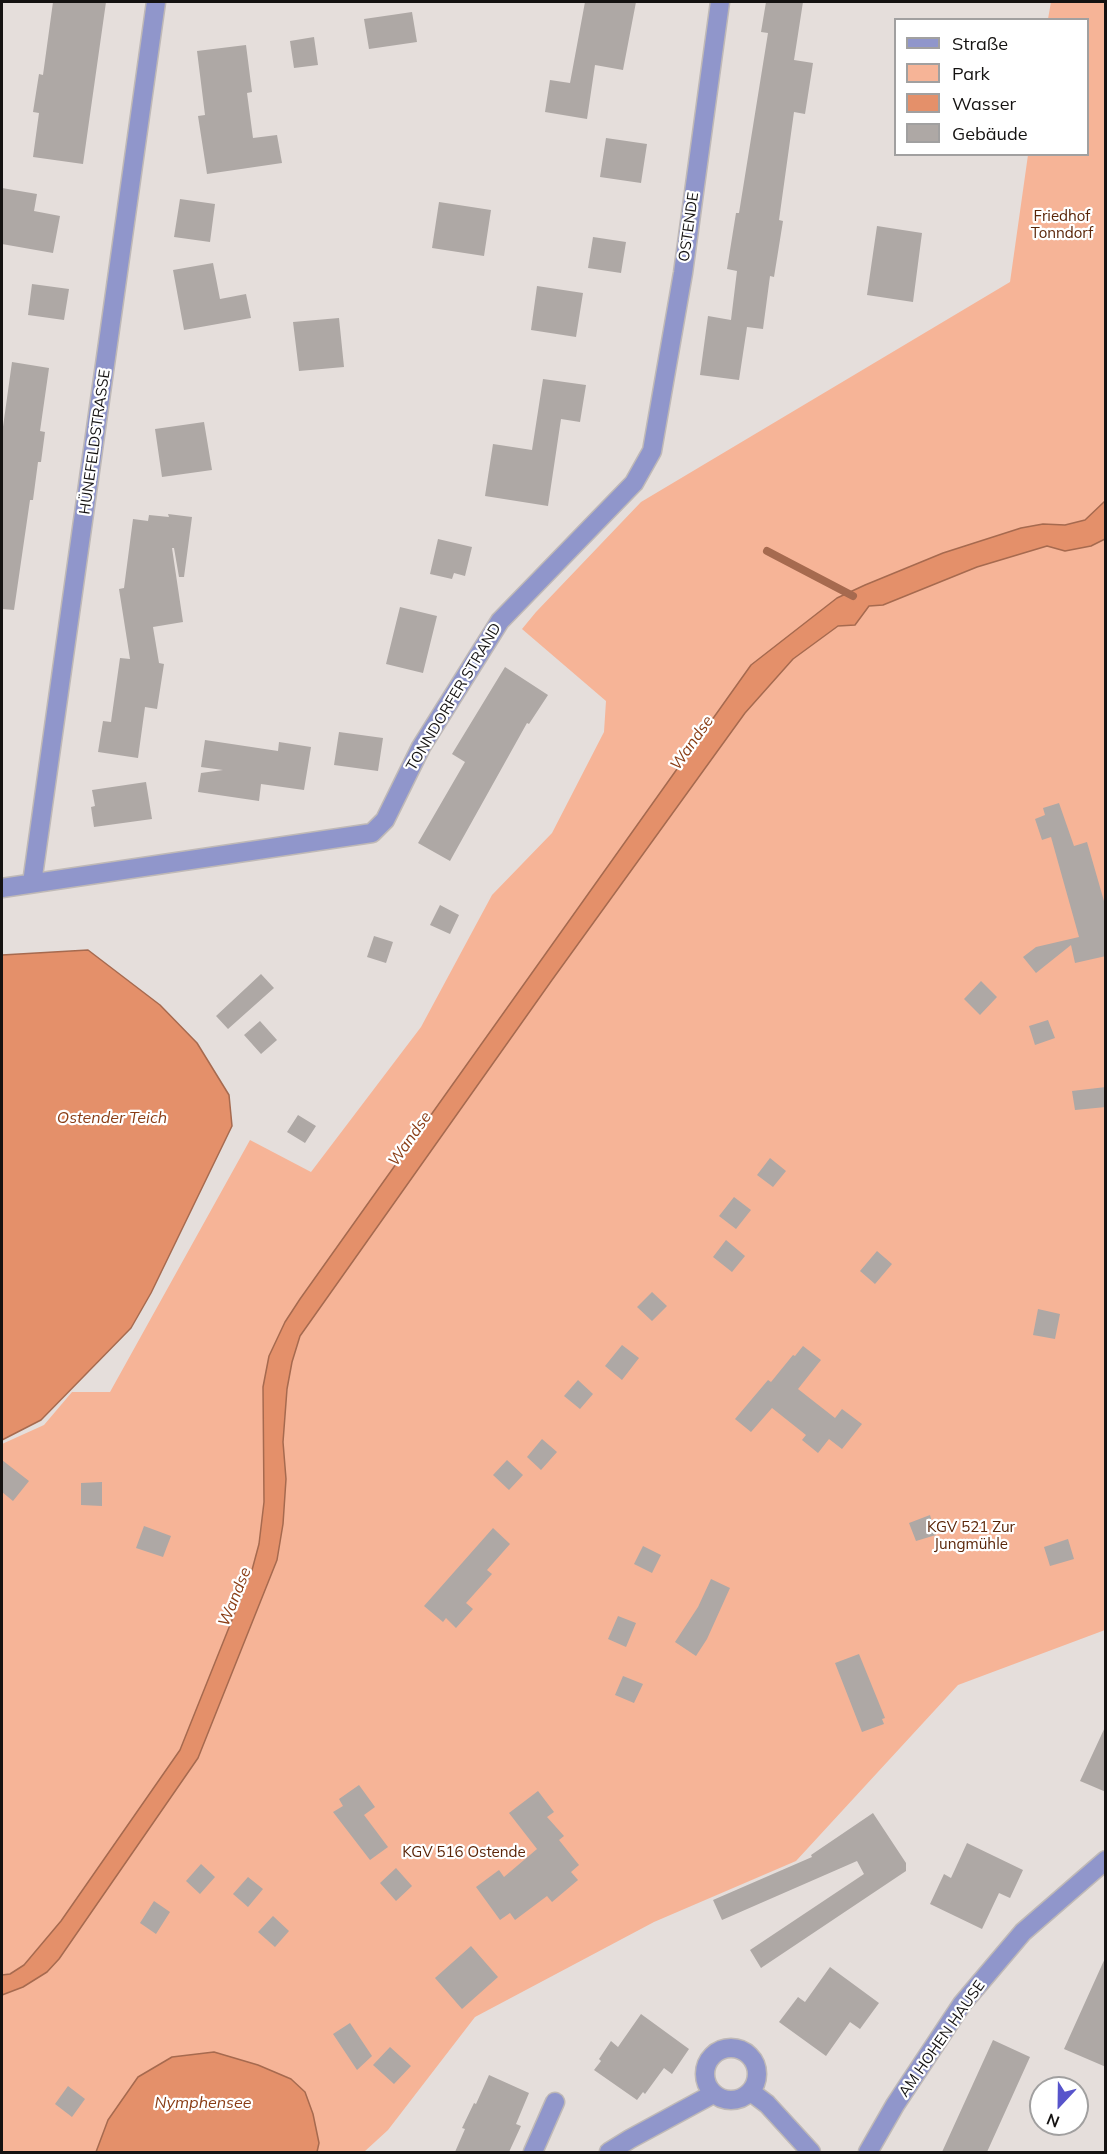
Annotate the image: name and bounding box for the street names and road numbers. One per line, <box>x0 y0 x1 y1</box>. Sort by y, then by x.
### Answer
street label: OSTENDE <box>675 191 703 263</box>
street label: HÜNEFELDSTRASSE <box>76 368 114 516</box>
street label: TONNDORFER STRAND <box>403 620 505 774</box>
street label: AM HOHEN HAUSE <box>895 1977 989 2101</box>

